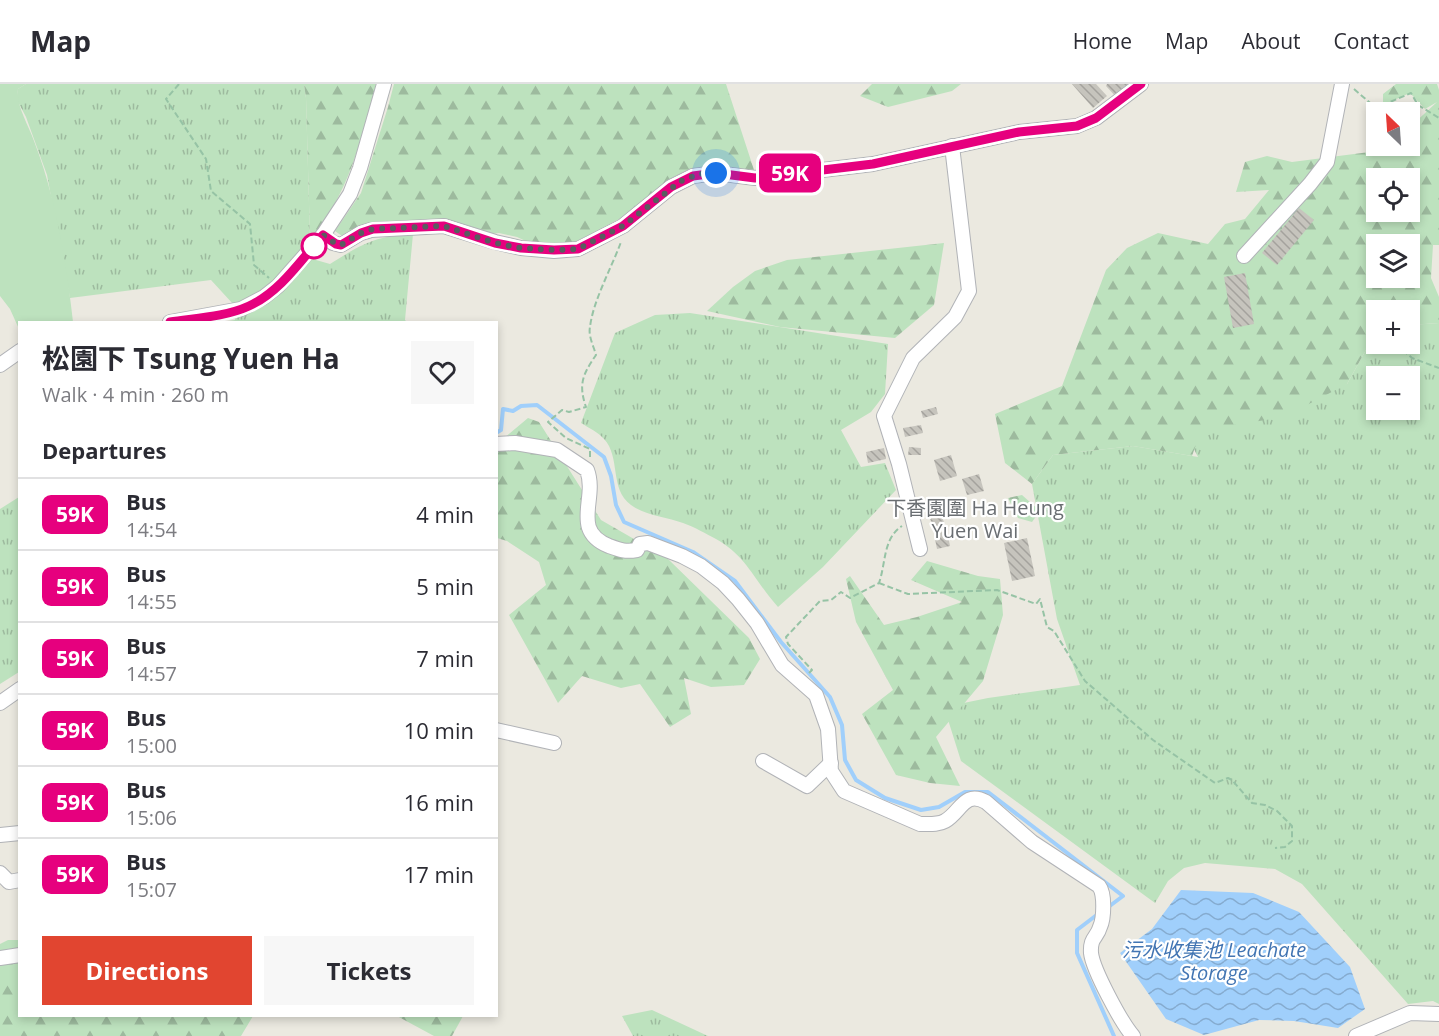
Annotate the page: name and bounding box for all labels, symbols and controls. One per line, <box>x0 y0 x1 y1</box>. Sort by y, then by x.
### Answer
text: Map <box>30 22 91 60</box>
text: Home <box>1073 27 1132 55</box>
text: Map <box>1165 27 1208 55</box>
text: About <box>1241 27 1301 55</box>
text: Contact <box>1334 27 1409 55</box>
north arrow <box>1366 102 1420 156</box>
map controls <box>1366 102 1420 420</box>
line badge: 59K <box>756 154 824 193</box>
your location <box>701 158 731 188</box>
text: 59K <box>771 159 809 187</box>
button: locate <box>1366 168 1420 222</box>
unlabelled marker <box>301 233 327 259</box>
button: layers <box>1366 234 1420 288</box>
button: + <box>1366 300 1420 354</box>
text: 松園下 Tsung Yuen Ha <box>42 339 340 377</box>
button: heart <box>411 341 474 404</box>
button: − <box>1366 366 1420 420</box>
text: Walk · 4 min · 260 m <box>42 381 229 408</box>
text: Departures <box>42 435 166 465</box>
text: Bus <box>126 486 166 516</box>
district label: 下香園圍 Ha Heung Yuen Wai <box>886 494 1064 544</box>
text: 4 min <box>416 499 474 529</box>
text: 59K <box>56 500 94 528</box>
text: 14:54 <box>126 516 177 543</box>
text: Bus <box>126 558 166 588</box>
text: 5 min <box>416 571 474 601</box>
text: 59K <box>56 572 94 600</box>
text: 14:55 <box>126 588 177 615</box>
text: Bus <box>126 630 166 660</box>
text: 7 min <box>416 643 474 673</box>
text: 59K <box>56 644 94 672</box>
text: 14:57 <box>126 660 177 687</box>
text: Bus <box>126 702 166 732</box>
text: 10 min <box>404 715 474 745</box>
text: 59K <box>56 716 94 744</box>
text: 15:00 <box>126 732 177 759</box>
text: Bus <box>126 774 166 804</box>
text: 16 min <box>404 787 474 817</box>
text: 59K <box>56 788 94 816</box>
text: 15:06 <box>126 804 177 831</box>
text: Bus <box>126 846 166 876</box>
text: 17 min <box>404 859 474 889</box>
text: 59K <box>56 860 94 888</box>
text: 15:07 <box>126 876 177 903</box>
button: Directions <box>42 936 252 1005</box>
button: Tickets <box>264 936 474 1005</box>
water label: 污水收集池 Leachate Storage <box>1122 936 1306 986</box>

